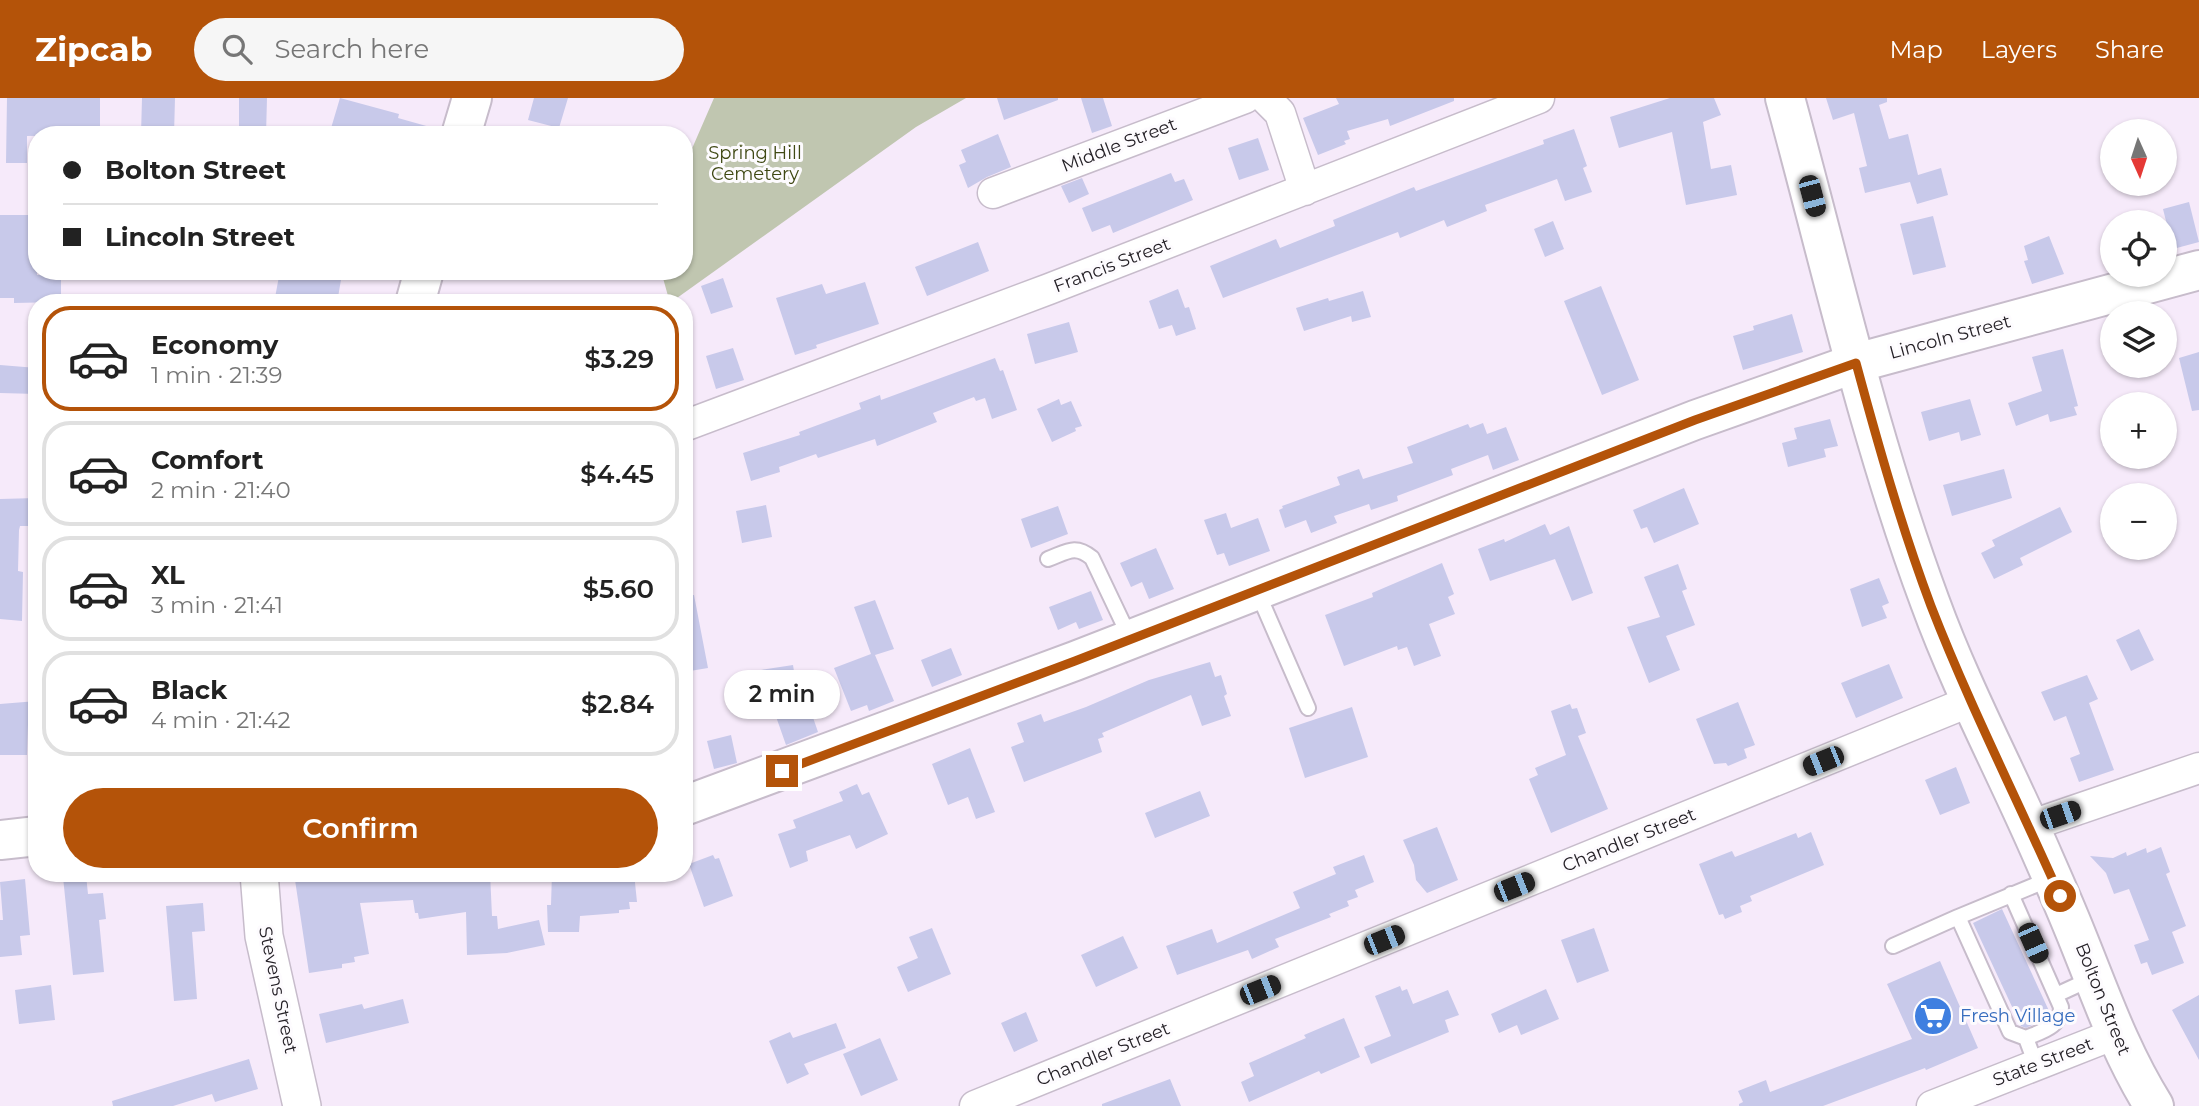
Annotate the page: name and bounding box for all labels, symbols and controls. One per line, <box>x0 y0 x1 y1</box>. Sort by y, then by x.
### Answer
search box <box>194 18 684 81</box>
text: Zipcab <box>35 29 152 69</box>
icon: search <box>218 30 256 68</box>
text: Search here <box>274 33 429 65</box>
text: Map <box>1889 35 1943 64</box>
text: Layers <box>1981 35 2057 64</box>
text: Share <box>2095 35 2164 64</box>
street label: Middle Street <box>1058 113 1180 177</box>
north arrow <box>2100 119 2177 196</box>
map controls <box>2100 119 2177 560</box>
park label: Spring Hill Cemetery <box>708 142 802 185</box>
text: Bolton Street <box>105 154 286 186</box>
car <box>1797 173 1828 219</box>
button: locate <box>2100 210 2177 287</box>
text: Lincoln Street <box>105 221 295 253</box>
street label: Francis Street <box>1051 233 1173 297</box>
button: layers <box>2100 301 2177 378</box>
street label: Lincoln Street <box>1887 310 2013 364</box>
icon: car <box>67 327 130 390</box>
text: Economy <box>151 329 278 361</box>
text: $3.29 <box>585 343 654 375</box>
text: 1 min · 21:39 <box>151 361 283 389</box>
button: + <box>2100 392 2177 469</box>
icon: car <box>67 442 130 505</box>
text: Comfort <box>151 444 263 476</box>
text: $4.45 <box>580 458 654 490</box>
text: 2 min · 21:40 <box>151 476 291 504</box>
button: − <box>2100 483 2177 560</box>
icon: car <box>67 557 130 620</box>
text: XL <box>151 559 185 591</box>
text: $5.60 <box>583 573 654 605</box>
text: 3 min · 21:41 <box>151 591 283 619</box>
callout: 2 min <box>724 670 840 718</box>
icon: car <box>67 672 130 735</box>
text: Black <box>151 674 227 706</box>
text: 2 min <box>749 680 815 708</box>
text: $2.84 <box>581 688 654 720</box>
text: 4 min · 21:42 <box>151 706 291 734</box>
car <box>1800 743 1847 779</box>
route end <box>766 755 798 787</box>
button: Confirm <box>63 788 658 868</box>
car <box>2037 798 2084 832</box>
street label: Chandler Street <box>1559 803 1699 877</box>
car <box>1491 869 1538 905</box>
route start <box>2044 880 2076 912</box>
car <box>2015 920 2052 966</box>
car <box>1361 922 1408 958</box>
street label: Stevens Street <box>254 925 302 1055</box>
street label: Bolton Street <box>2070 940 2136 1058</box>
car <box>1237 972 1284 1008</box>
supermarket icon: Fresh Village <box>1912 995 1954 1037</box>
place label: Fresh Village <box>1960 1005 2075 1027</box>
street label: Chandler Street <box>1033 1017 1173 1091</box>
street label: State Street <box>1990 1033 2096 1091</box>

